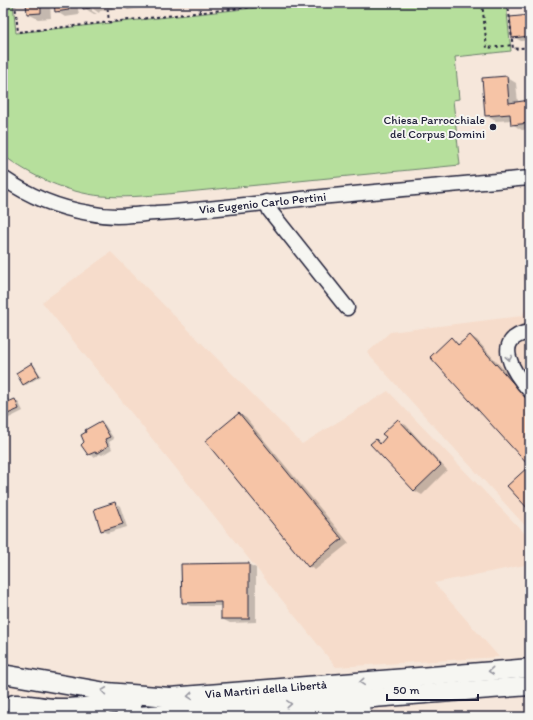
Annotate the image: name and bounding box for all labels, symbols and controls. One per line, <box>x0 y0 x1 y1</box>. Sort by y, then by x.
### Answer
place label: Chiesa Parrocchiale del Corpus Domini <box>384 113 485 141</box>
marker: Chiesa Parrocchiale del Corpus Domini <box>488 122 498 132</box>
street label: Via Eugenio Carlo Pertini <box>198 189 327 217</box>
one-way arrow <box>505 355 513 361</box>
one-way arrow <box>488 667 494 676</box>
scale bar <box>387 676 478 702</box>
street label: Via Martiri della Libertà <box>204 677 328 701</box>
one-way arrow <box>359 677 365 686</box>
text: 50 m <box>393 683 419 697</box>
one-way arrow <box>100 687 107 696</box>
one-way arrow <box>187 691 193 700</box>
one-way arrow <box>286 700 292 709</box>

